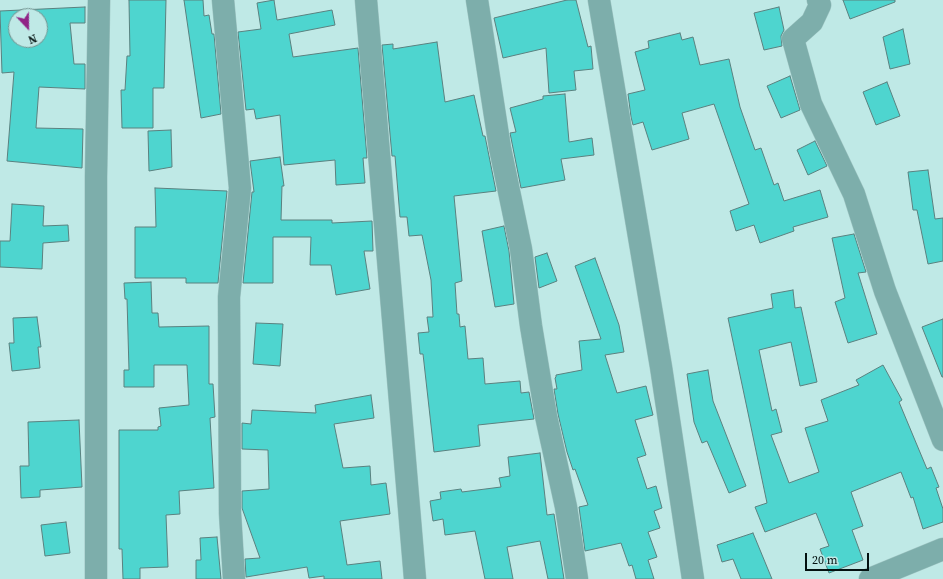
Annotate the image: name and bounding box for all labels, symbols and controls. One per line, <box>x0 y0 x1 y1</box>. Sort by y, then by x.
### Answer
north arrow <box>8 8 48 48</box>
text: N <box>26 30 39 47</box>
scale bar <box>807 545 871 571</box>
text: 20 m <box>812 552 838 568</box>

